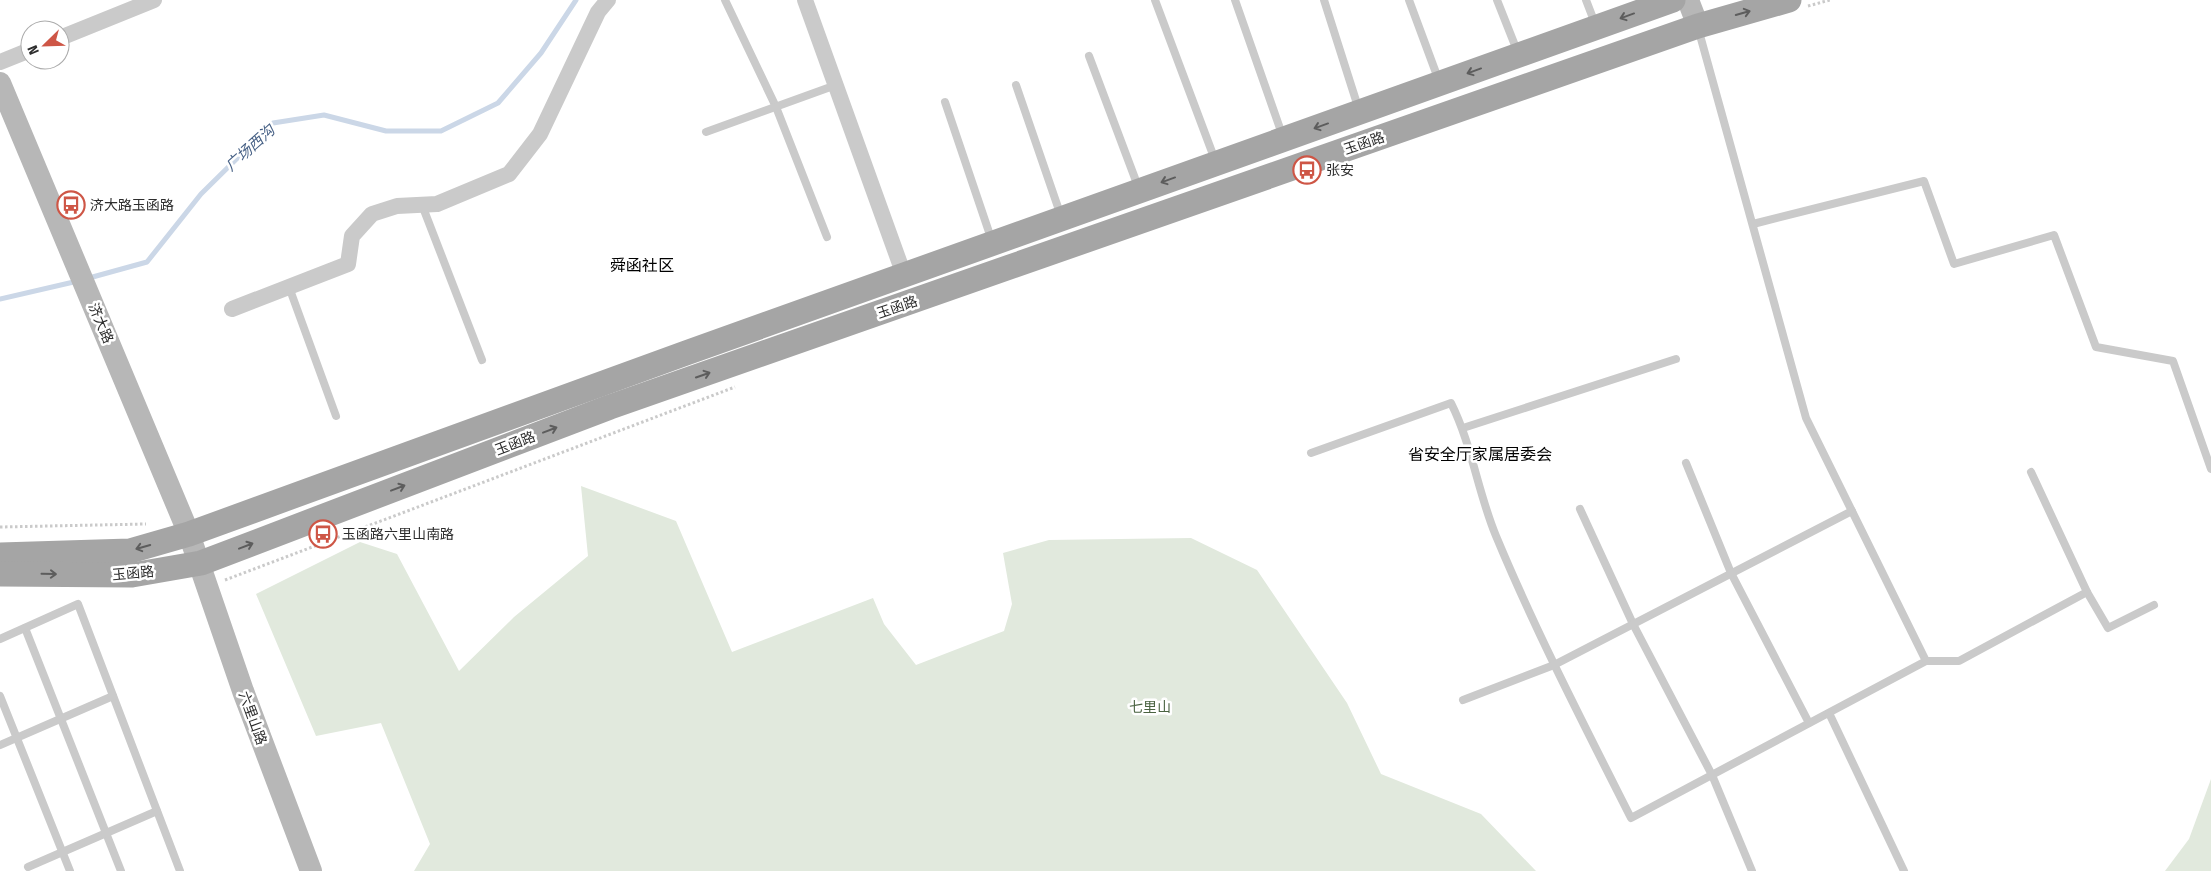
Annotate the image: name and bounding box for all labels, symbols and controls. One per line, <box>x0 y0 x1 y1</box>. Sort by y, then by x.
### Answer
one-way arrow <box>1735 8 1751 18</box>
one-way arrow <box>1620 12 1635 21</box>
north arrow <box>20 20 70 70</box>
text: N <box>24 43 43 57</box>
one-way arrow <box>1467 67 1482 76</box>
water label: 广场西沟 <box>222 120 280 175</box>
one-way arrow <box>1314 122 1329 131</box>
street label: 玉函路 <box>1342 129 1387 158</box>
bus stop icon: 张安 <box>1292 155 1322 185</box>
place label: 张安 <box>1326 162 1354 179</box>
one-way arrow <box>1161 176 1176 185</box>
bus stop icon: 济大路玉函路 <box>56 190 86 220</box>
place label: 济大路玉函路 <box>90 197 174 214</box>
district label: 舜函社区 <box>610 256 674 275</box>
street label: 玉函路 <box>875 293 920 322</box>
street label: 济大路 <box>85 301 117 346</box>
one-way arrow <box>694 370 710 379</box>
one-way arrow <box>542 425 557 434</box>
street label: 玉函路 <box>493 428 538 459</box>
district label: 省安全厅家属居委会 <box>1408 445 1552 464</box>
one-way arrow <box>390 483 405 492</box>
bus stop icon: 玉函路六里山南路 <box>308 519 338 549</box>
place label: 玉函路六里山南路 <box>342 526 454 543</box>
one-way arrow <box>238 541 253 550</box>
one-way arrow <box>135 543 151 553</box>
street label: 玉函路 <box>111 563 155 584</box>
one-way arrow <box>40 569 56 579</box>
street label: 六里山路 <box>235 689 270 747</box>
park label: 七里山 <box>1129 699 1171 716</box>

